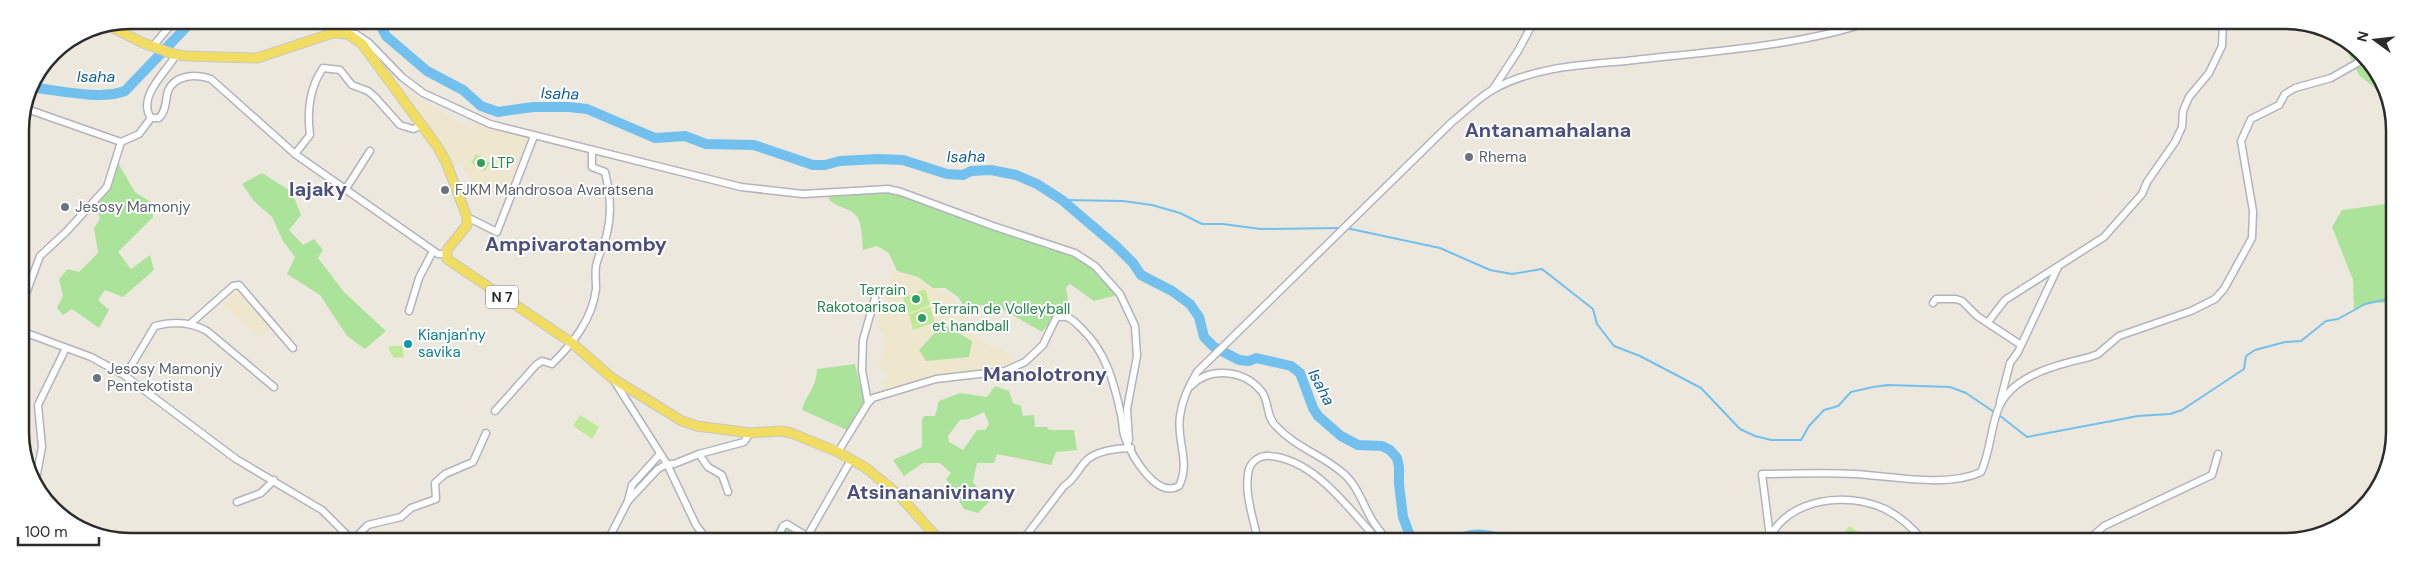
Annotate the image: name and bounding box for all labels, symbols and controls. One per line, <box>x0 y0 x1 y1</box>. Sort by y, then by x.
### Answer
north arrow <box>2350 15 2400 65</box>
text: N <box>2352 29 2372 44</box>
water label: Isaha <box>77 66 116 87</box>
water label: Isaha <box>540 82 580 105</box>
district label: Antanamahalana <box>1465 117 1631 143</box>
water label: Isaha <box>946 146 986 167</box>
place label: Rhema <box>1479 147 1527 167</box>
marker: Rhema <box>1463 151 1475 163</box>
place label: LTP <box>491 153 515 173</box>
marker: LTP <box>475 157 487 169</box>
district label: Iajaky <box>289 176 347 202</box>
place label: FJKM Mandrosoa Avaratsena <box>455 180 654 200</box>
marker: FJKM Mandrosoa Avaratsena <box>439 184 451 196</box>
place label: Jesosy Mamonjy <box>75 197 191 217</box>
marker: Jesosy Mamonjy <box>59 201 71 213</box>
district label: Ampivarotanomby <box>485 231 667 257</box>
place label: Terrain Rakotoarisoa <box>817 280 906 317</box>
road number: N 7 <box>486 286 518 308</box>
marker: Terrain Rakotoarisoa <box>910 293 922 305</box>
place label: Terrain de Volleyball et handball <box>932 299 1070 336</box>
marker: Terrain de Volleyball et handball <box>916 312 928 324</box>
place label: Kianjan'ny savika <box>418 325 487 362</box>
marker: Kianjan'ny savika <box>402 338 414 350</box>
place label: Jesosy Mamonjy Pentekotista <box>107 359 223 396</box>
district label: Manolotrony <box>983 361 1107 387</box>
water label: Isaha <box>1303 365 1340 409</box>
marker: Jesosy Mamonjy Pentekotista <box>91 372 103 384</box>
district label: Atsinananivinany <box>847 479 1015 505</box>
scale bar <box>18 514 99 546</box>
text: 100 m <box>25 522 68 542</box>

